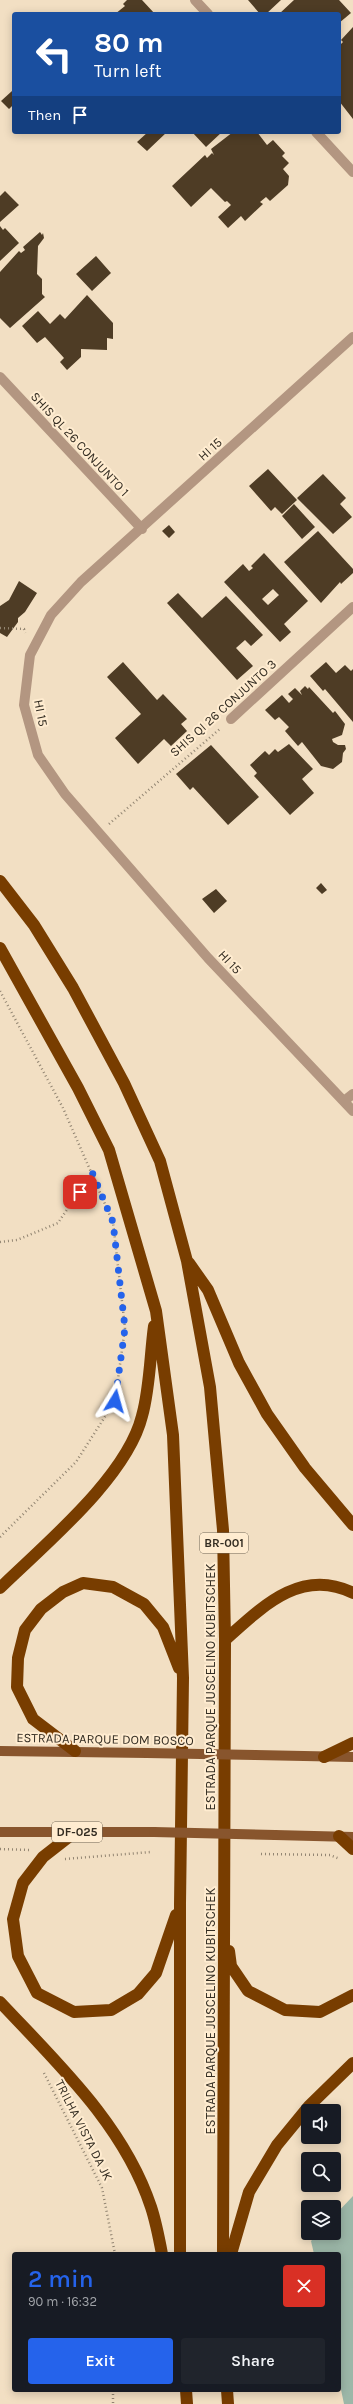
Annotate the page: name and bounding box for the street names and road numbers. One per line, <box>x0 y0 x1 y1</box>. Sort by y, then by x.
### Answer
street label: SHIS QL 26 CONJUNTO 1 <box>28 389 132 499</box>
street label: HI 15 <box>195 434 225 464</box>
street label: SHIS QI 26 CONJUNTO 3 <box>167 656 279 760</box>
street label: HI 15 <box>31 698 51 728</box>
street label: HI 15 <box>215 947 245 977</box>
road number: BR-001 <box>200 1533 248 1553</box>
street label: ESTRADA PARQUE JUSCELINO KUBITSCHEK <box>203 1563 218 1811</box>
street label: ESTRADA PARQUE DOM BOSCO <box>16 1730 194 1748</box>
road number: DF-025 <box>52 1822 102 1842</box>
street label: ESTRADA PARQUE JUSCELINO KUBITSCHEK <box>203 1887 218 2135</box>
street label: TRILHA VISTA DA JK <box>52 2077 116 2183</box>

